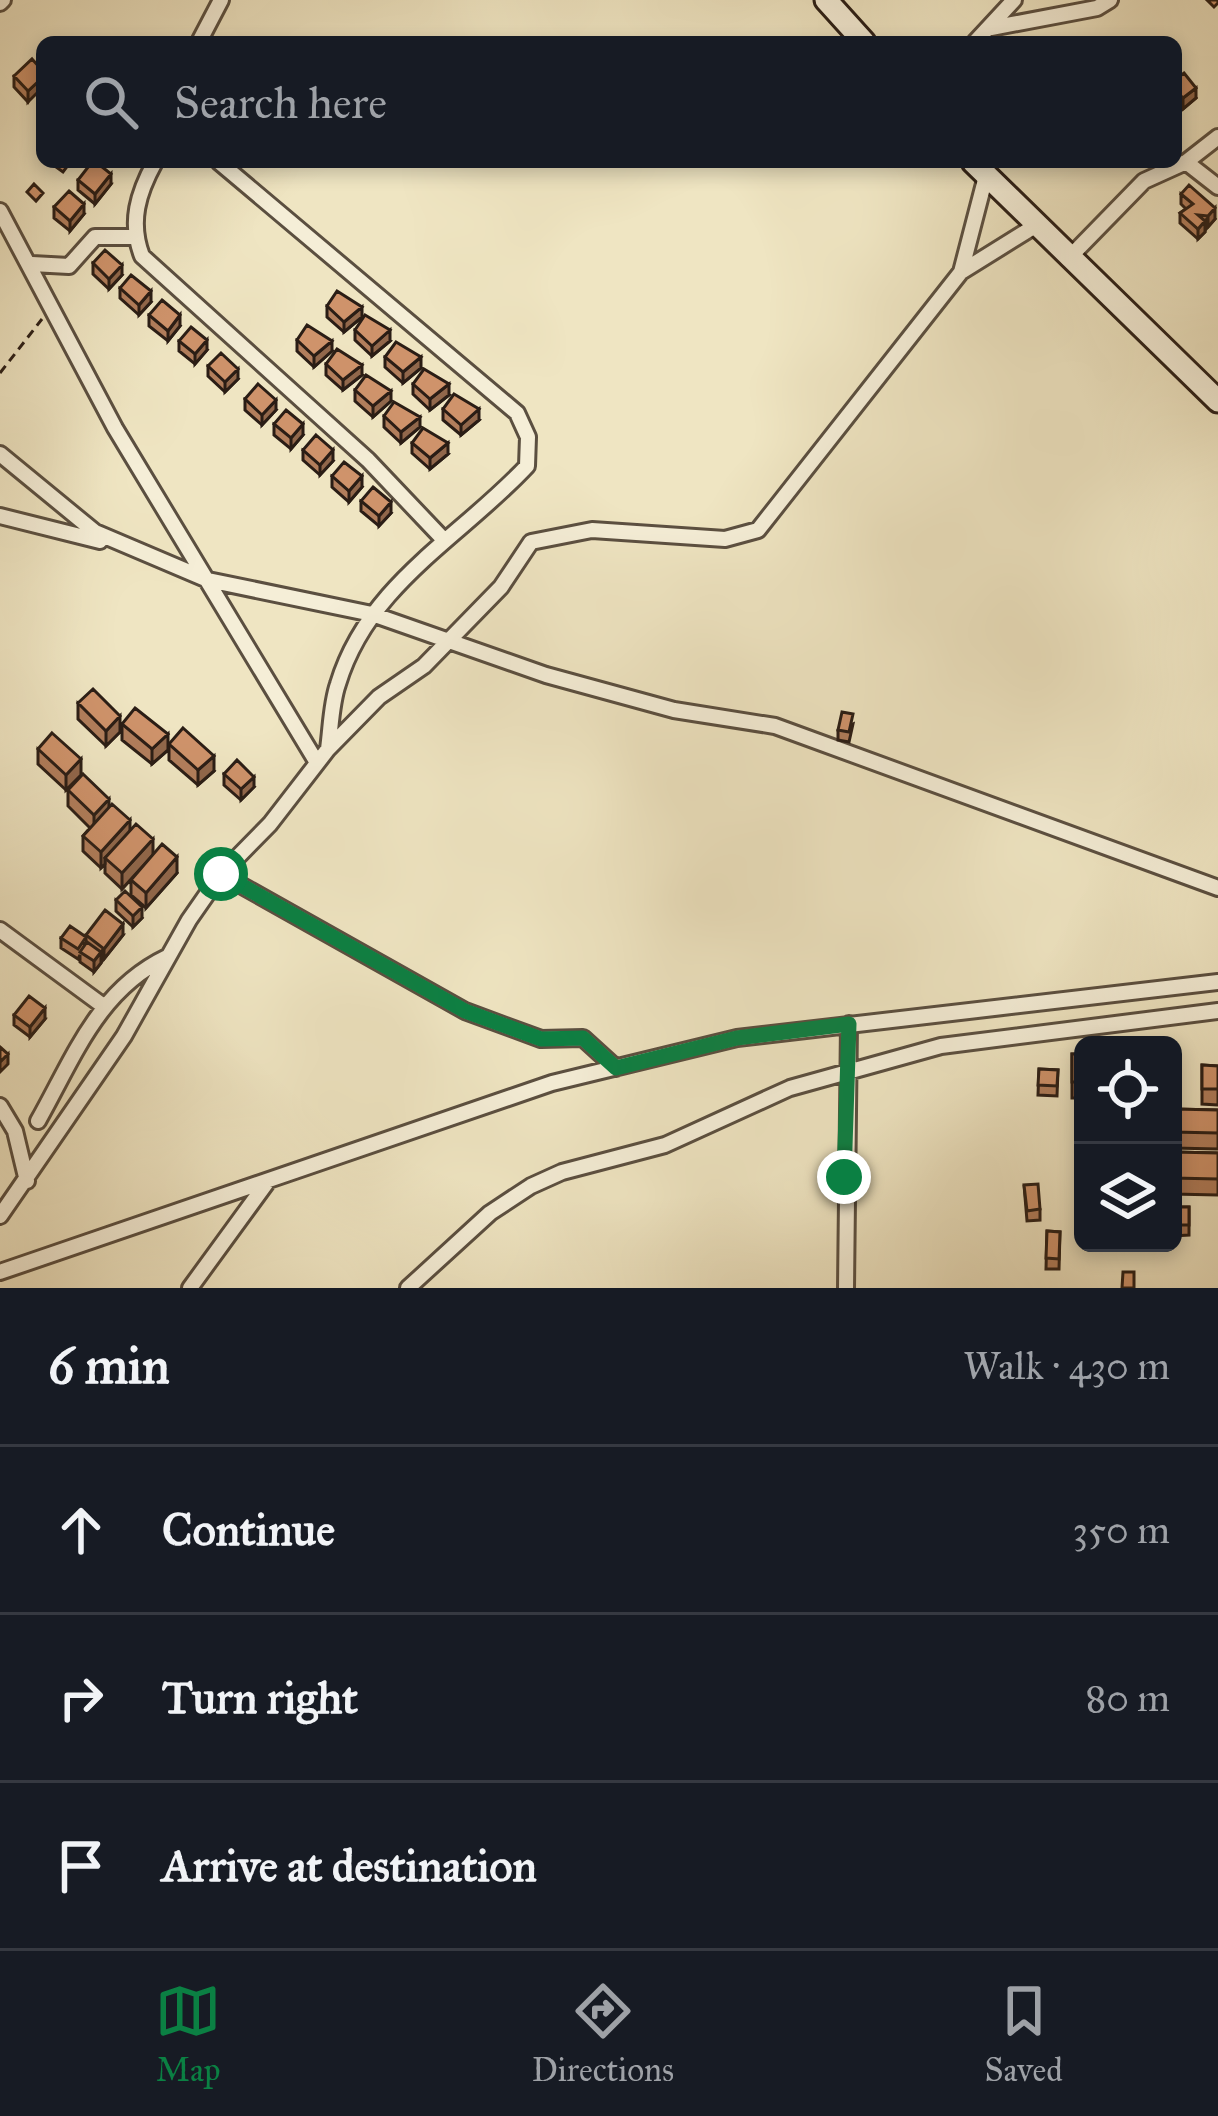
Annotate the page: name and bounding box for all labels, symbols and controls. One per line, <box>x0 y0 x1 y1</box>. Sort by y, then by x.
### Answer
search box <box>36 36 1182 168</box>
icon: search <box>78 69 144 135</box>
text: Search here <box>174 75 387 130</box>
route start <box>194 847 248 901</box>
map controls <box>1074 1036 1182 1252</box>
button: locate <box>1074 1036 1182 1144</box>
button: layers <box>1074 1144 1182 1252</box>
route end <box>817 1150 871 1204</box>
text: 6 min <box>48 1335 170 1397</box>
text: Walk · 430 m <box>963 1342 1170 1390</box>
icon: ahead <box>48 1497 114 1563</box>
text: Continue <box>162 1502 335 1557</box>
text: 350 m <box>1072 1506 1170 1554</box>
icon: right <box>48 1665 114 1731</box>
text: Turn right <box>162 1670 358 1725</box>
text: 80 m <box>1085 1674 1170 1722</box>
icon: arrive <box>48 1833 114 1899</box>
text: Arrive at destination <box>162 1838 537 1893</box>
tab: Map <box>155 1978 221 2090</box>
tab: Directions <box>532 1978 674 2090</box>
tab: Saved <box>984 1978 1063 2090</box>

